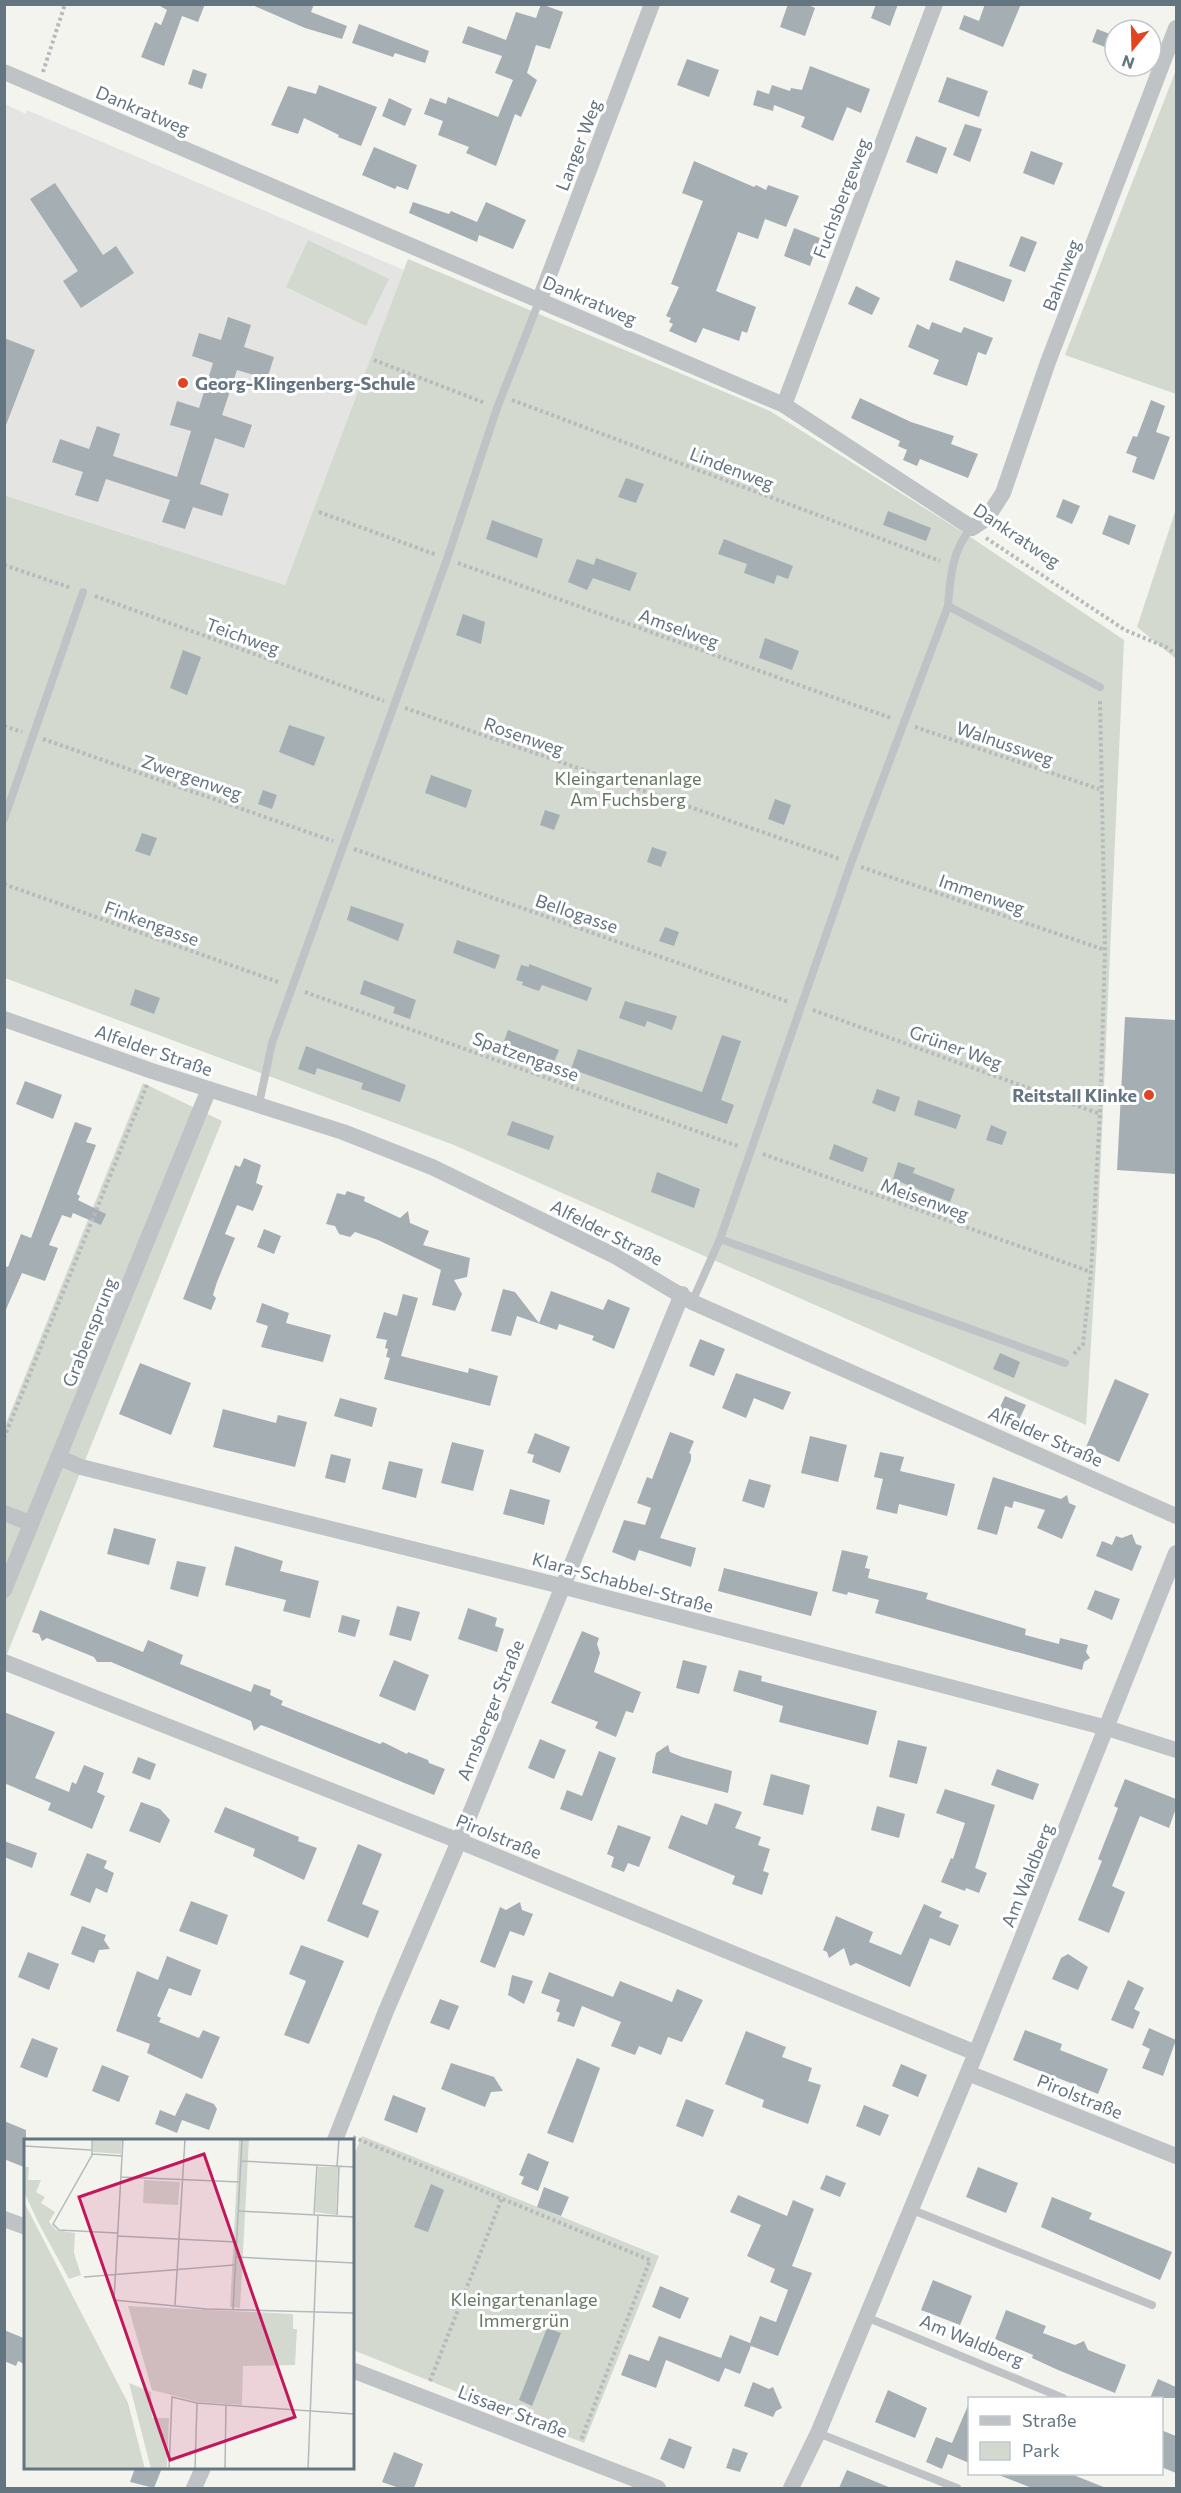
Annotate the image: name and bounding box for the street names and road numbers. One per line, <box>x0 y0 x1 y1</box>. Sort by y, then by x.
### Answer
street label: Dankratweg <box>93 80 193 140</box>
street label: Langer Weg <box>551 96 606 194</box>
street label: Fuchsbergeweg <box>808 135 874 261</box>
street label: Bahnweg <box>1037 236 1085 314</box>
street label: Dankratweg <box>540 270 640 330</box>
street label: Lindenweg <box>687 442 778 494</box>
street label: Dankratweg <box>969 498 1065 572</box>
street label: Amselweg <box>636 603 722 653</box>
street label: Teichweg <box>203 613 283 660</box>
street label: Rosenweg <box>481 712 567 760</box>
street label: Walnussweg <box>954 716 1057 770</box>
street label: Zwergenweg <box>139 750 245 805</box>
street label: Immenweg <box>936 869 1028 919</box>
street label: Bellogasse <box>533 889 621 937</box>
street label: Finkengasse <box>102 896 202 950</box>
street label: Alfelder Straße <box>92 1020 216 1080</box>
street label: Grüner Weg <box>907 1020 1006 1074</box>
street label: Spatzengasse <box>470 1027 582 1085</box>
street label: Meisenweg <box>878 1173 972 1225</box>
street label: Alfelder Straße <box>547 1194 667 1270</box>
street label: Grabensprung <box>57 1274 121 1390</box>
street label: Alfelder Straße <box>985 1401 1107 1471</box>
street label: Klara-Schabbel-Straße <box>530 1547 716 1617</box>
street label: Arnsberger Straße <box>452 1636 528 1784</box>
street label: Pirolstraße <box>453 1809 545 1863</box>
street label: Am Waldberg <box>996 1819 1058 1930</box>
street label: Pirolstraße <box>1034 2069 1126 2123</box>
street label: Am Waldberg <box>917 2309 1028 2371</box>
street label: Lissaer Straße <box>455 2380 571 2442</box>

